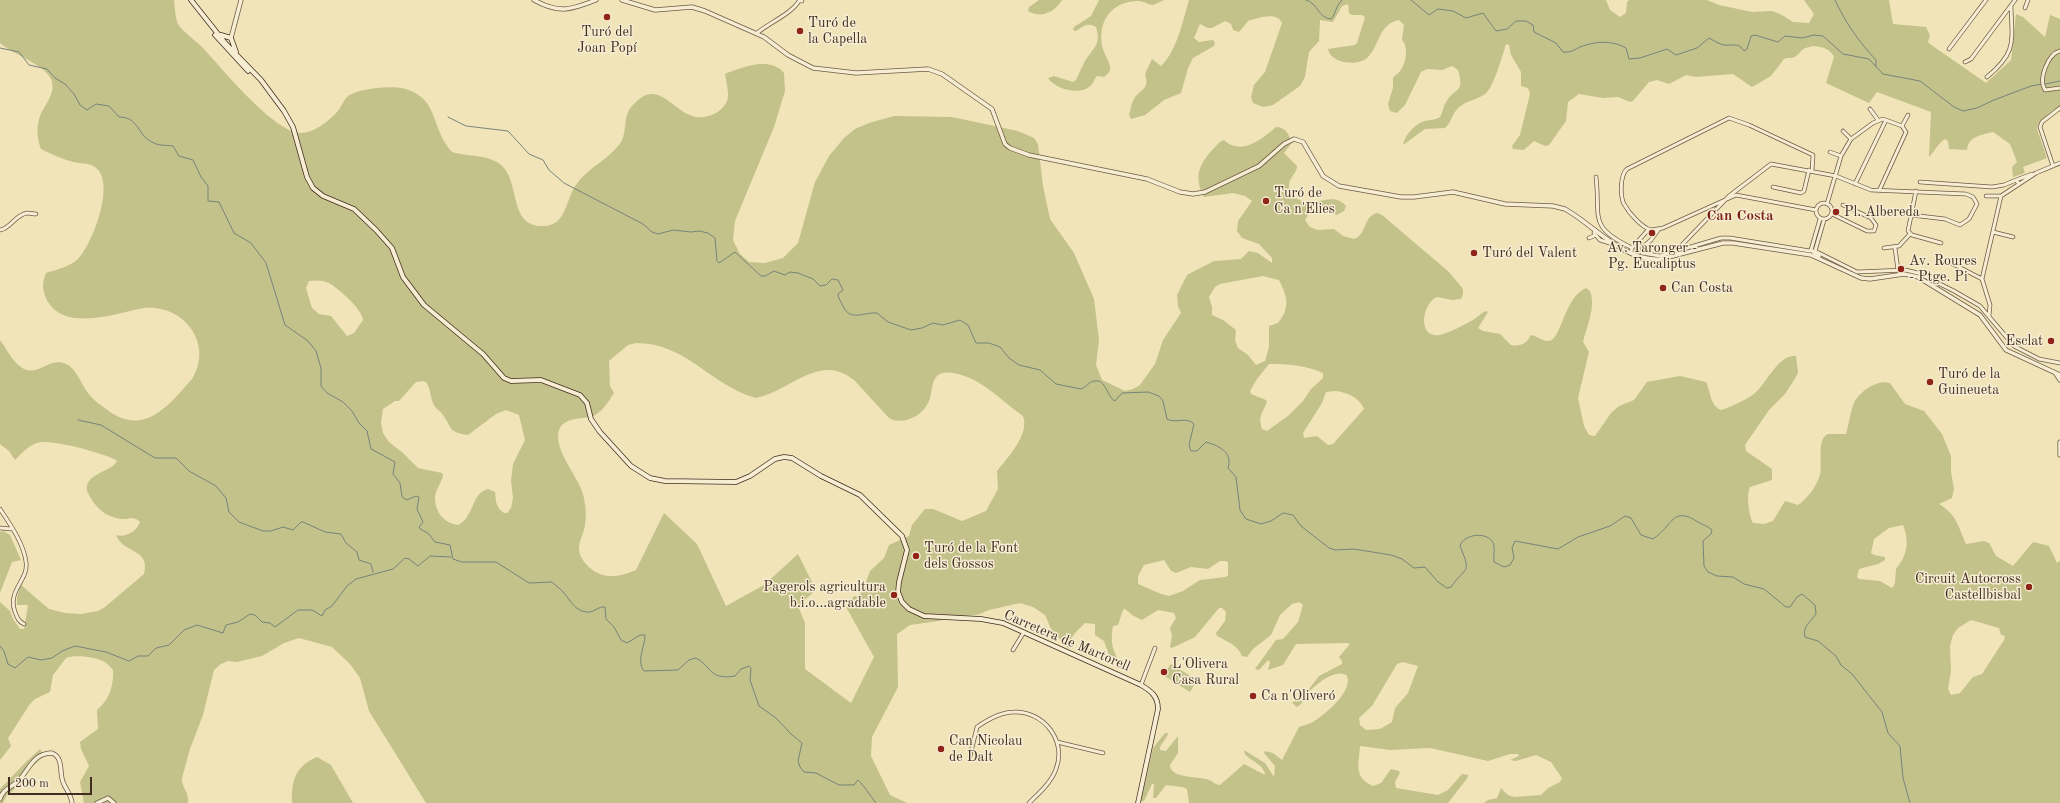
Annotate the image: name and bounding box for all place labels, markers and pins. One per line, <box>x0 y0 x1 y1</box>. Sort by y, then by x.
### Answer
marker: Turó del Joan Popí <box>602 12 612 22</box>
place label: Turó de la Capella <box>808 15 867 48</box>
place label: Turó del Joan Popí <box>577 24 637 56</box>
marker: Turó de la Capella <box>795 26 805 36</box>
place label: Turó de Ca n'Elies <box>1274 185 1335 218</box>
marker: Turó de Ca n'Elies <box>1261 196 1271 206</box>
place label: Pl. Albereda <box>1844 204 1920 220</box>
marker: Pl. Albereda <box>1831 207 1841 217</box>
marker: Av. Taronger - Pg. Eucaliptus <box>1647 228 1657 238</box>
place label: Av. Taronger - Pg. Eucaliptus <box>1607 240 1697 272</box>
place label: Turó del Valent <box>1482 245 1577 261</box>
marker: Turó del Valent <box>1469 248 1479 258</box>
place label: Av. Roures - Ptge. Pi <box>1909 253 1977 286</box>
marker: Av. Roures - Ptge. Pi <box>1896 264 1906 274</box>
place label: Can Costa <box>1671 280 1733 296</box>
marker: Can Costa <box>1658 283 1668 293</box>
place label: Esclat <box>2006 333 2043 349</box>
marker: Esclat <box>2046 336 2056 346</box>
place label: Turó de la Guineueta <box>1938 366 2000 398</box>
marker: Turó de la Guineueta <box>1925 377 1935 387</box>
place label: Turó de la Font dels Gossos <box>924 540 1018 572</box>
marker: Turó de la Font dels Gossos <box>911 551 921 561</box>
place label: Circuit Autocross Castellbisbal <box>1915 571 2021 604</box>
place label: Pagerols agricultura b.i.o...agradable <box>763 579 886 612</box>
marker: Circuit Autocross Castellbisbal <box>2024 582 2034 592</box>
marker: Pagerols agricultura b.i.o...agradable <box>889 590 899 600</box>
place label: L'Olivera Casa Rural <box>1172 656 1239 688</box>
marker: L'Olivera Casa Rural <box>1159 667 1169 677</box>
place label: Ca n'Oliveró <box>1261 688 1335 704</box>
marker: Ca n'Oliveró <box>1248 691 1258 701</box>
place label: Can Nicolau de Dalt <box>949 733 1023 766</box>
marker: Can Nicolau de Dalt <box>936 744 946 754</box>

